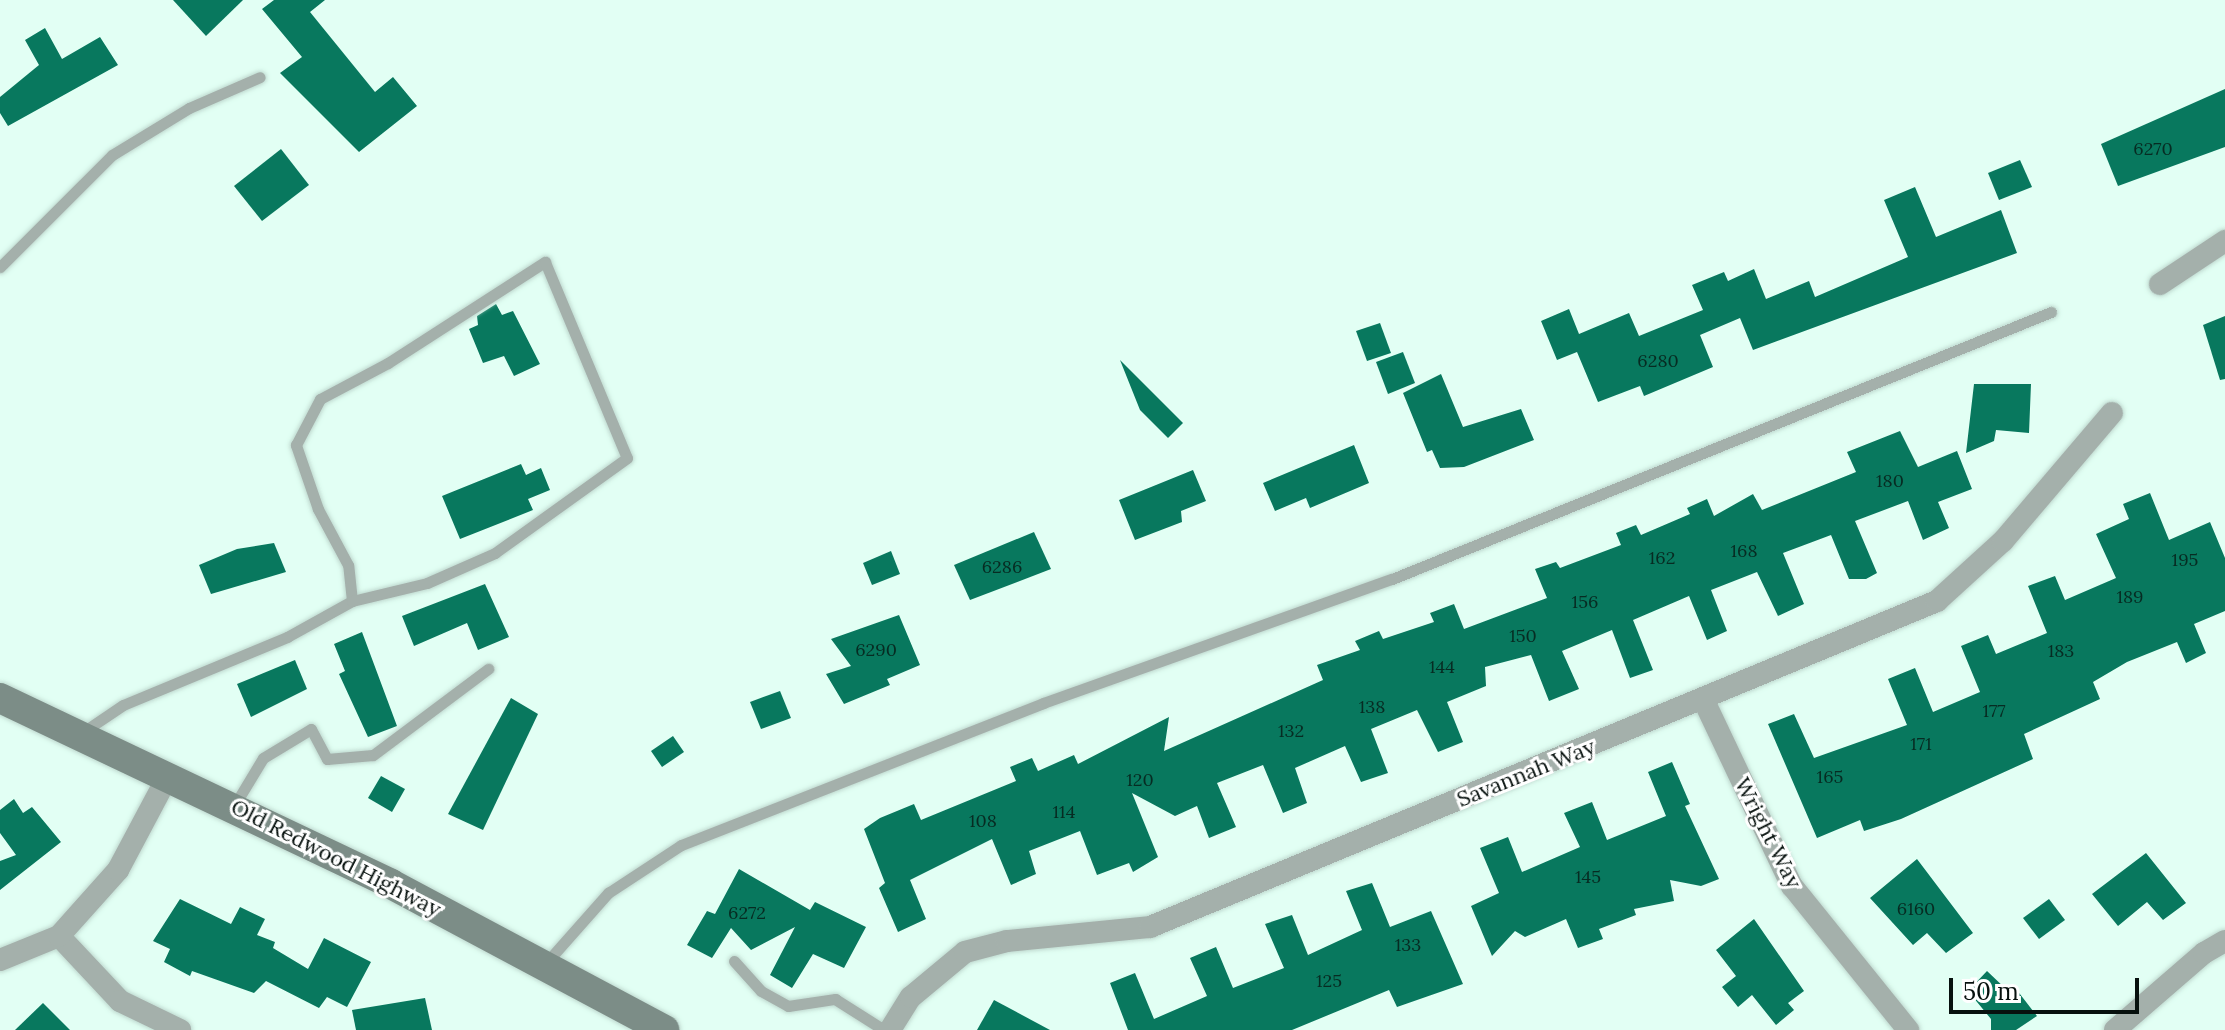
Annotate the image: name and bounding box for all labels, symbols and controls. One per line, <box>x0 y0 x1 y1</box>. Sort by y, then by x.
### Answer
house number: 6270 <box>2133 138 2173 160</box>
house number: 6280 <box>1637 350 1679 372</box>
house number: 180 <box>1876 470 1904 492</box>
house number: 168 <box>1730 540 1758 562</box>
house number: 162 <box>1649 547 1675 569</box>
house number: 195 <box>2172 549 2198 571</box>
house number: 6286 <box>982 556 1022 578</box>
house number: 189 <box>2117 586 2143 608</box>
house number: 156 <box>1572 591 1598 613</box>
house number: 150 <box>1509 625 1537 647</box>
house number: 6290 <box>855 639 897 661</box>
house number: 183 <box>2048 640 2074 662</box>
house number: 144 <box>1429 656 1455 678</box>
house number: 138 <box>1359 696 1385 718</box>
house number: 177 <box>1982 700 2006 722</box>
house number: 132 <box>1278 720 1304 742</box>
street label: Savannah Way <box>1453 733 1599 813</box>
house number: 171 <box>1910 733 1932 755</box>
house number: 165 <box>1817 766 1843 788</box>
house number: 120 <box>1126 769 1154 791</box>
street label: Wright Way <box>1729 773 1807 893</box>
street label: Old Redwood Highway <box>227 794 445 922</box>
house number: 114 <box>1053 801 1075 823</box>
house number: 108 <box>969 810 997 832</box>
house number: 145 <box>1575 866 1601 888</box>
house number: 6160 <box>1897 898 1935 920</box>
house number: 6272 <box>728 902 766 924</box>
house number: 133 <box>1395 934 1421 956</box>
scale bar <box>1953 962 2143 1012</box>
house number: 125 <box>1316 970 1342 992</box>
text: 50 m <box>1963 976 2019 1007</box>

